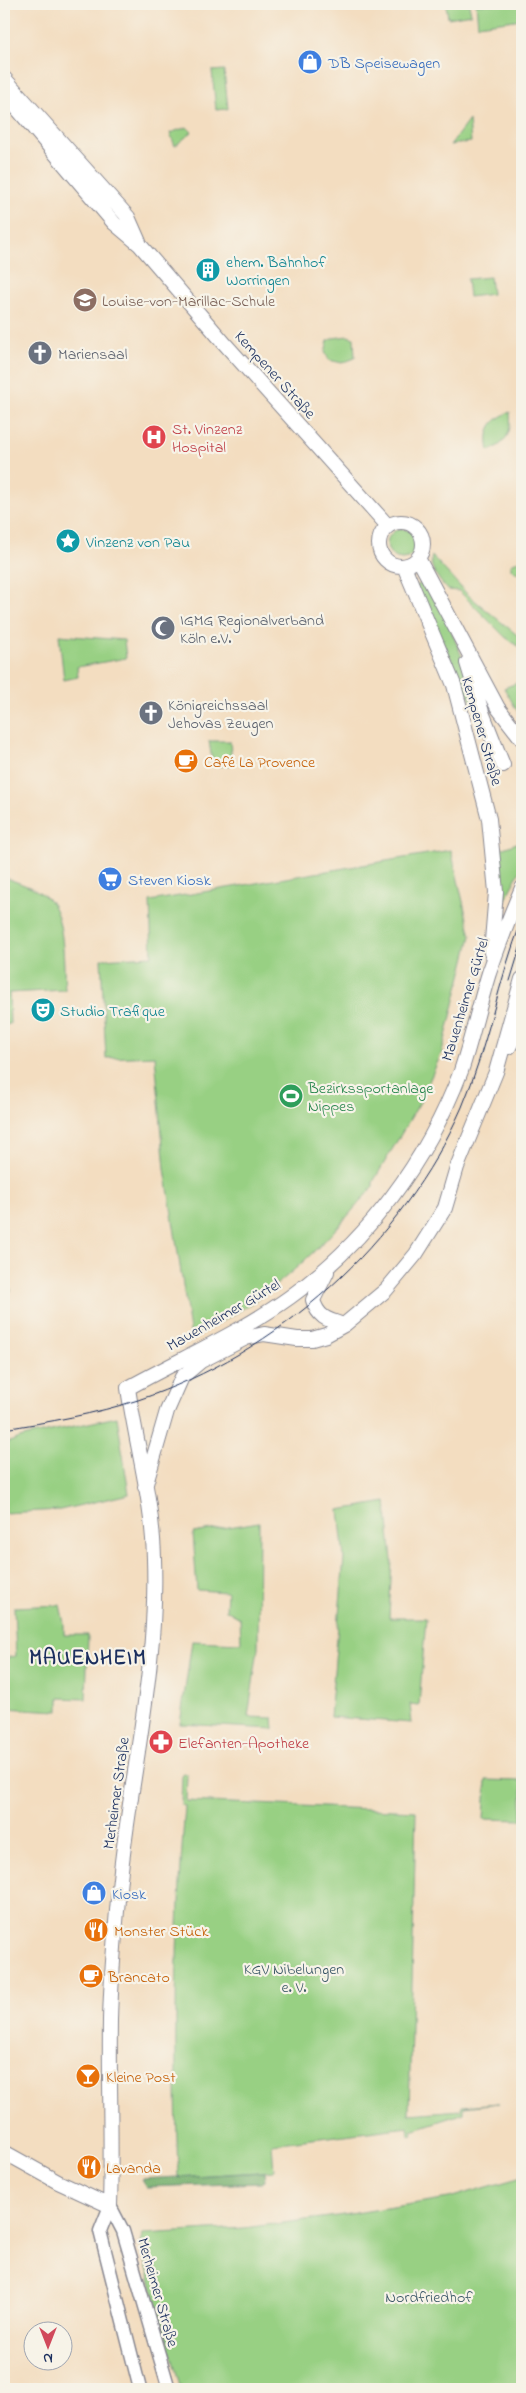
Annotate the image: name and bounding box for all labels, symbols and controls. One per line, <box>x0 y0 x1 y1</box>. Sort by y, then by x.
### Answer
shop icon: DB Speisewagen <box>297 49 323 75</box>
place label: DB Speisewagen <box>327 52 440 76</box>
place label: ehem. Bahnhof Worringen <box>226 251 326 293</box>
building icon: ehem. Bahnhof Worringen <box>195 257 221 283</box>
school or university icon: Louise-von-Marillac-Schule <box>72 287 98 313</box>
place label: Louise-von-Marillac-Schule <box>102 290 276 314</box>
street label: Kempener Straße <box>228 326 321 426</box>
church icon: Mariensaal <box>27 340 53 366</box>
place label: Mariensaal <box>58 343 128 367</box>
place label: St. Vinzenz Hospital <box>172 418 243 460</box>
hospital icon: St. Vinzenz Hospital <box>141 424 167 450</box>
place icon: Vinzenz von Pau <box>55 528 81 554</box>
place label: Vinzenz von Pau <box>85 531 190 555</box>
place label: IGMG Regionalverband Köln e.V. <box>180 609 324 651</box>
mosque icon: IGMG Regionalverband Köln e.V. <box>150 615 176 641</box>
street label: Kempener Straße <box>454 674 508 789</box>
place label: Königreichssaal Jehovas Zeugen <box>168 694 274 736</box>
church icon: Königreichssaal Jehovas Zeugen <box>138 700 164 726</box>
cafe icon: Café La Provence <box>173 748 199 774</box>
place label: Café La Provence <box>204 751 316 775</box>
supermarket icon: Steven Kiosk <box>97 866 123 892</box>
place label: Steven Kiosk <box>128 869 212 893</box>
street label: Mauenheimer Gürtel <box>436 935 496 1064</box>
theatre icon: Studio Trafique <box>30 997 56 1023</box>
place label: Studio Trafique <box>60 1000 166 1024</box>
place label: Bezirkssportanlage Nippes <box>307 1077 434 1119</box>
sports icon: Bezirkssportanlage Nippes <box>278 1083 304 1109</box>
street label: Mauenheimer Gürtel <box>163 1273 286 1358</box>
district label: MAUENHEIM <box>29 1644 147 1674</box>
pharmacy icon: Elefanten-Apotheke <box>148 1729 174 1755</box>
place label: Elefanten-Apotheke <box>178 1732 310 1756</box>
street label: Merheimer Straße <box>97 1735 137 1851</box>
shop icon: Kiosk <box>81 1880 107 1906</box>
place label: Kiosk <box>112 1883 147 1907</box>
restaurant icon: Monster Stück <box>83 1917 109 1943</box>
place label: Monster Stück <box>114 1920 209 1944</box>
park label: KGV Nibelungen e. V. <box>244 1958 344 2000</box>
cafe icon: Brancato <box>78 1963 104 1989</box>
place label: Brancato <box>107 1966 170 1990</box>
bar icon: Kleine Post <box>75 2063 101 2089</box>
place label: Kleine Post <box>106 2066 176 2090</box>
restaurant icon: Lavanda <box>76 2154 102 2180</box>
place label: Lavanda <box>106 2157 161 2181</box>
street label: Merheimer Straße <box>130 2235 184 2351</box>
park label: Nordfriedhof <box>385 2286 473 2310</box>
north arrow <box>22 2320 72 2370</box>
text: N <box>43 2347 53 2368</box>

